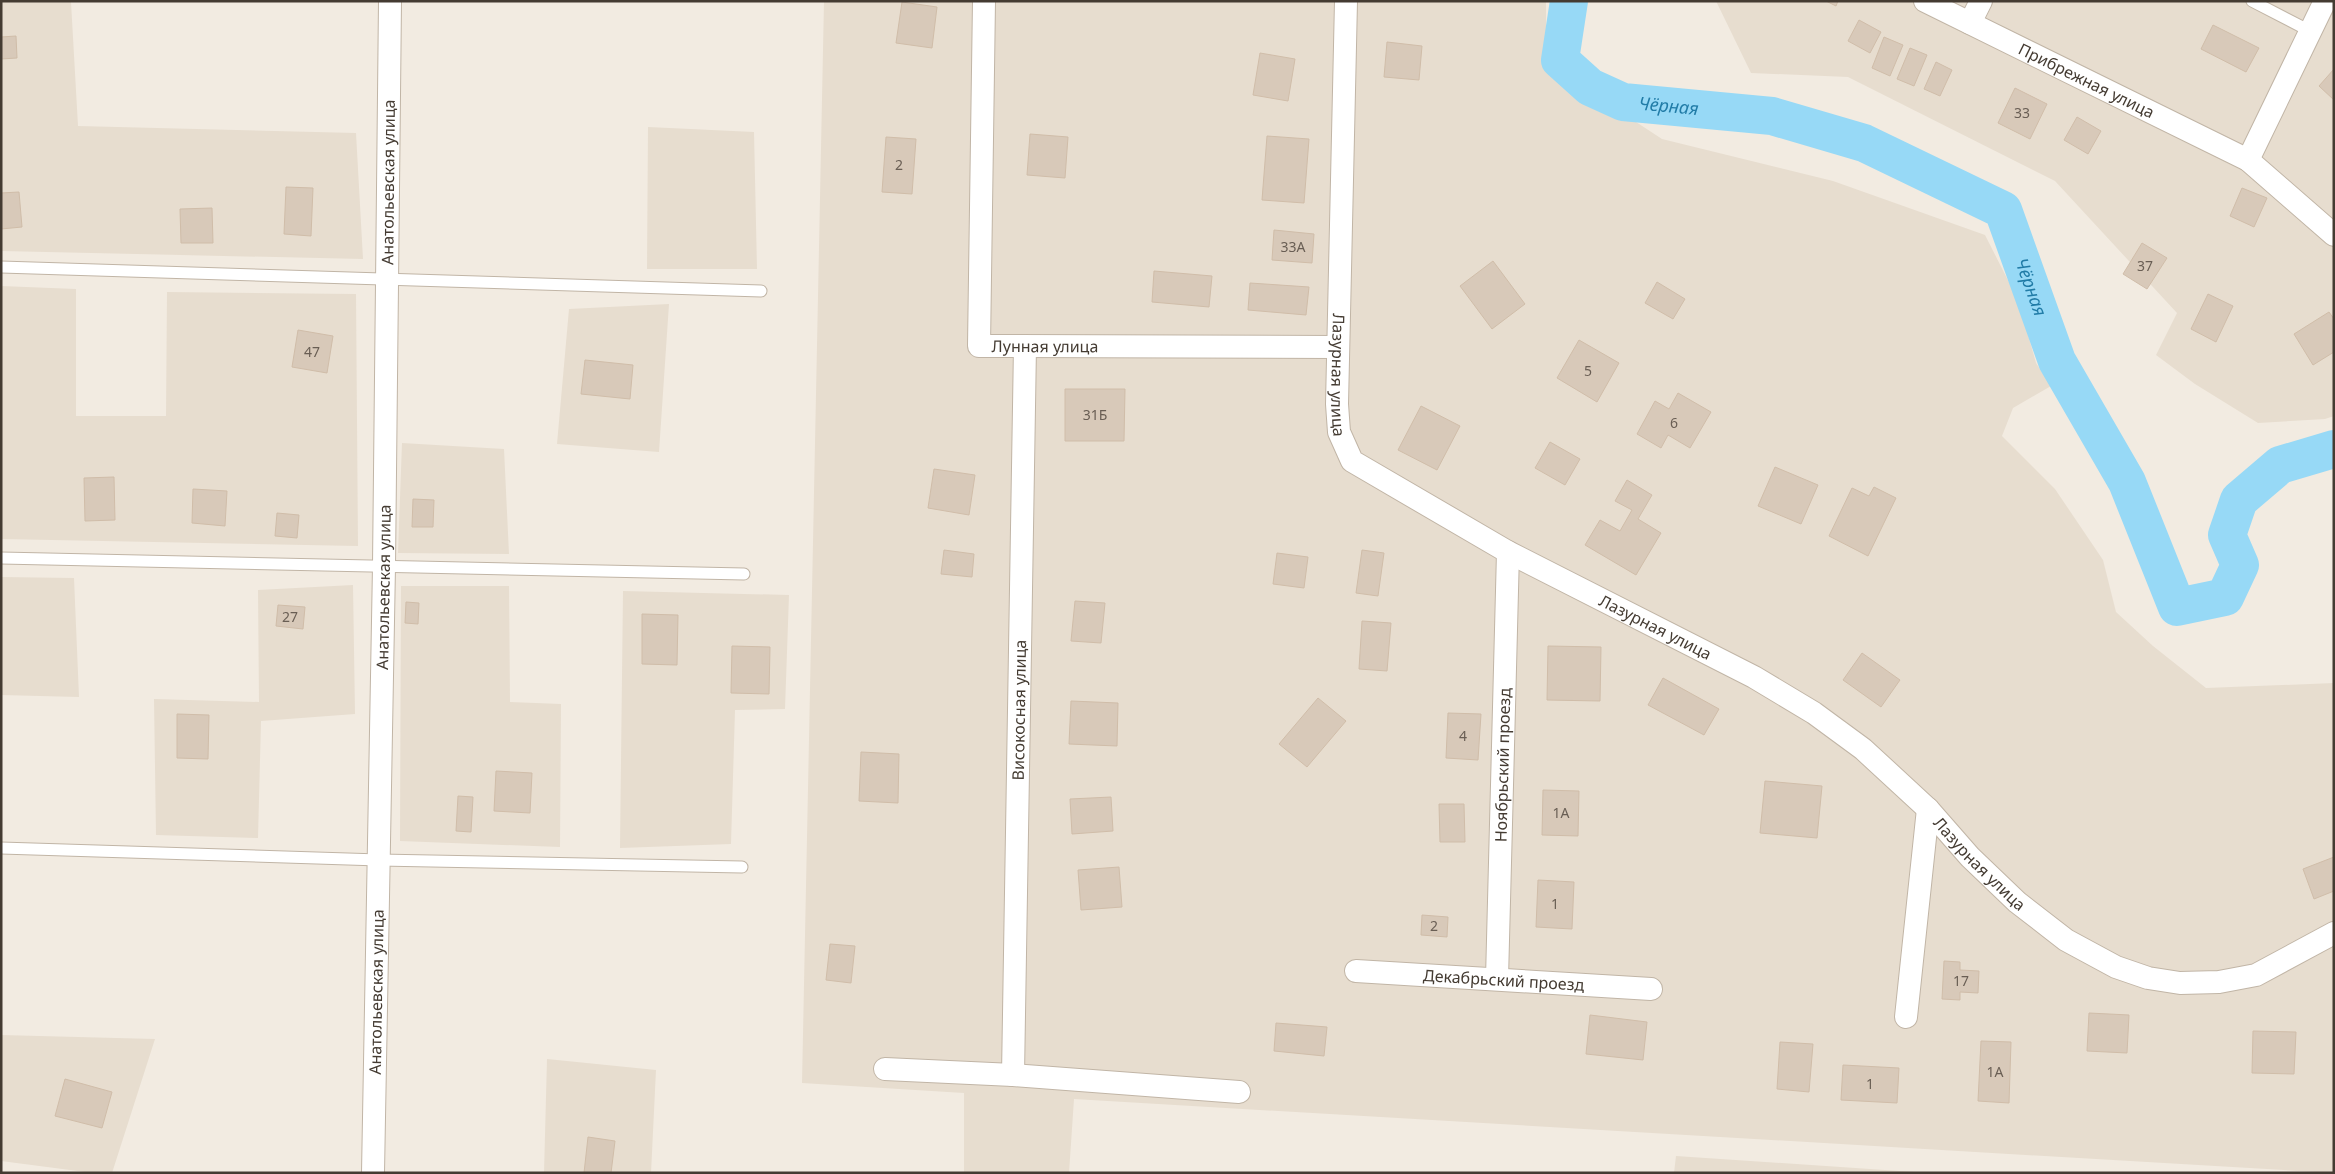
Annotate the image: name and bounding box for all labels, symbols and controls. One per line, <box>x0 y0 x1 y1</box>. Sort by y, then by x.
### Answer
street label: Прибрежная улица <box>2015 38 2158 123</box>
water label: Чёрная <box>1638 91 1700 120</box>
street label: Анатольевская улица <box>376 99 400 265</box>
house number: 33 <box>2014 103 2030 122</box>
house number: 2 <box>895 155 903 174</box>
house number: 33А <box>1281 237 1306 256</box>
water label: Чёрная <box>2010 254 2053 319</box>
house number: 37 <box>2137 256 2153 275</box>
street label: Лазурная улица <box>1326 313 1350 437</box>
street label: Лунная улица <box>992 335 1098 357</box>
house number: 47 <box>304 342 320 361</box>
house number: 5 <box>1584 361 1592 380</box>
house number: 31Б <box>1083 405 1107 424</box>
house number: 6 <box>1670 413 1678 432</box>
street label: Анатольевская улица <box>371 504 396 670</box>
street label: Лазурная улица <box>1596 589 1715 665</box>
house number: 27 <box>282 607 298 626</box>
street label: Високосная улица <box>1007 640 1031 781</box>
street label: Ноябрьский проезд <box>1490 687 1516 842</box>
house number: 4 <box>1459 726 1467 745</box>
house number: 1А <box>1553 803 1570 822</box>
street label: Лазурная улица <box>1929 812 2030 916</box>
house number: 1 <box>1551 894 1559 913</box>
street label: Анатольевская улица <box>364 909 389 1075</box>
house number: 2 <box>1430 916 1438 935</box>
street label: Декабрьский проезд <box>1423 964 1585 996</box>
house number: 17 <box>1953 971 1969 990</box>
house number: 1А <box>1987 1062 2004 1081</box>
house number: 1 <box>1866 1074 1874 1093</box>

